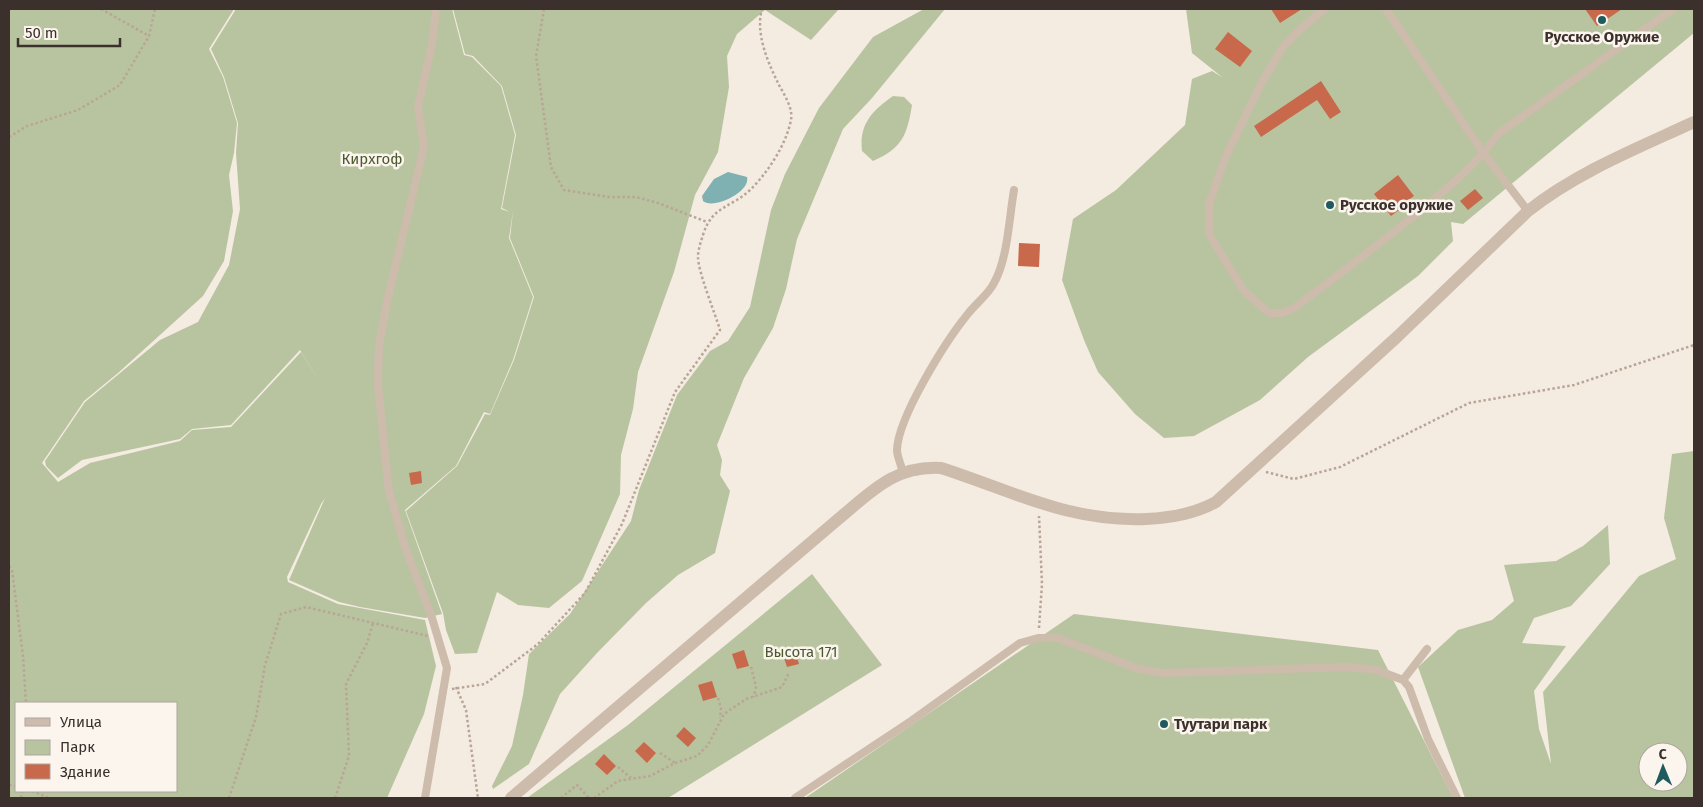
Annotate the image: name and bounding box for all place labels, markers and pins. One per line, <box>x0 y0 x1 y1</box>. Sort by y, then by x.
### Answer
marker: Русское Оружие <box>1596 14 1608 26</box>
place label: Русское Оружие <box>1545 28 1659 46</box>
place label: Русское оружие <box>1340 196 1453 214</box>
marker: Русское оружие <box>1324 199 1336 211</box>
place label: Туутари парк <box>1174 715 1268 733</box>
marker: Туутари парк <box>1158 718 1170 730</box>

